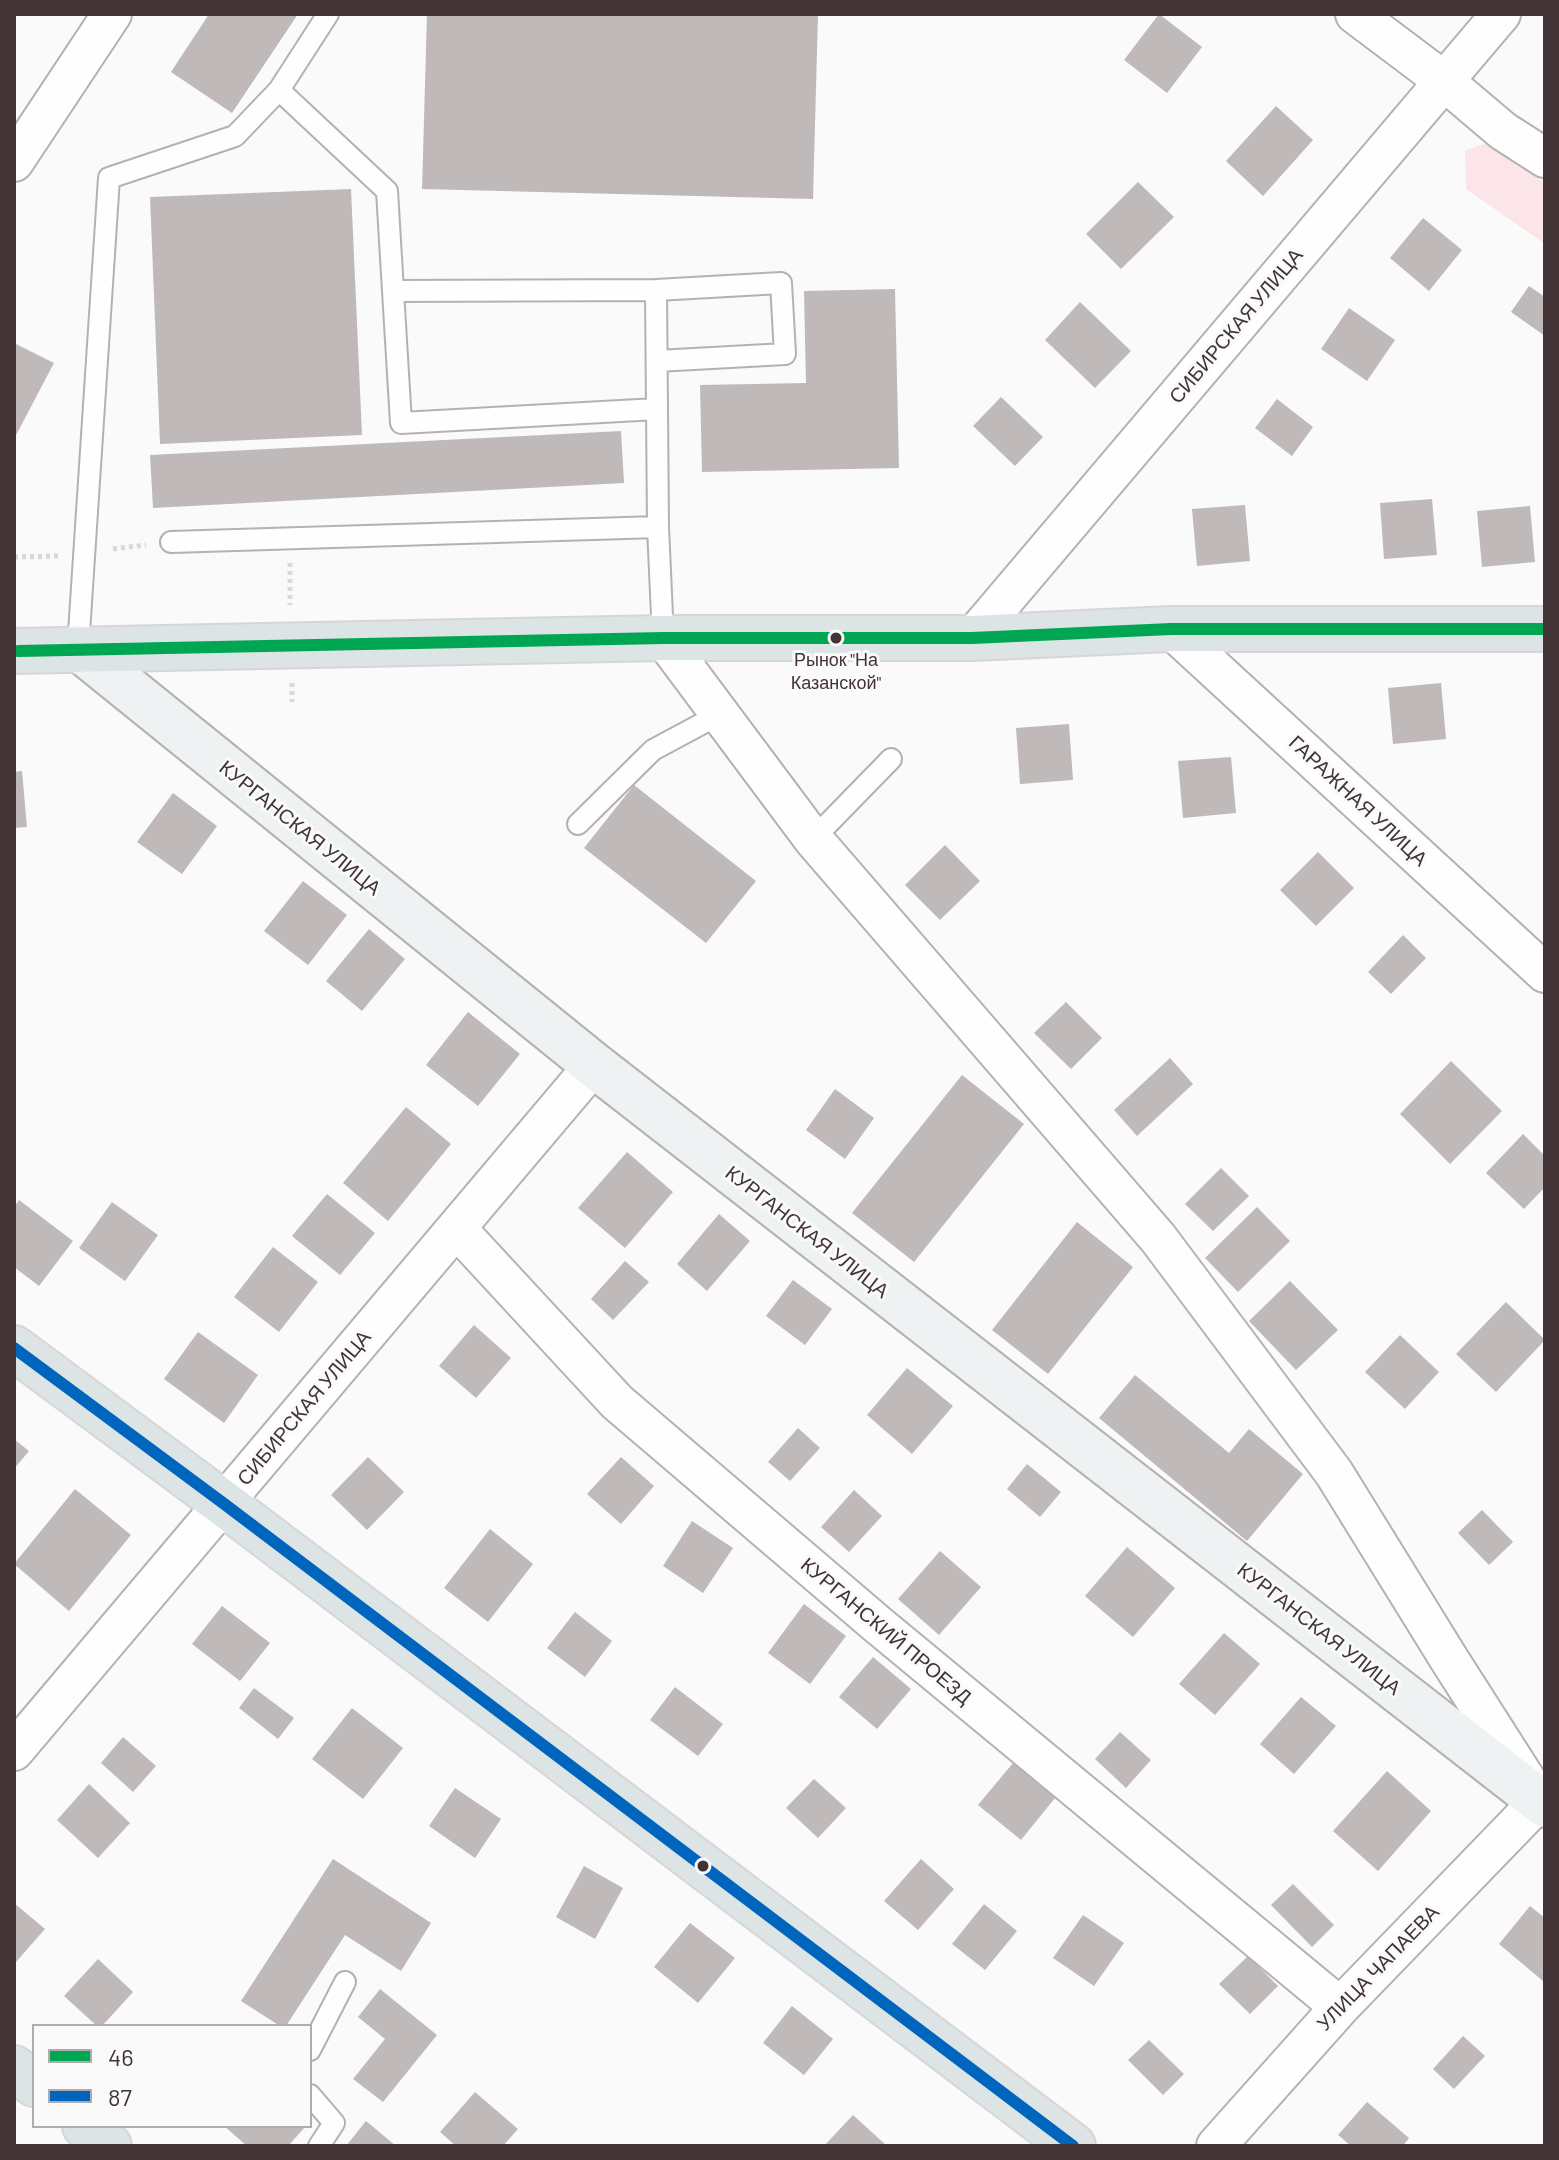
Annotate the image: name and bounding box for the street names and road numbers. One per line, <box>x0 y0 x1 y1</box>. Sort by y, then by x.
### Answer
street label: СИБИРСКАЯ УЛИЦА <box>1164 244 1308 408</box>
street label: ГАРАЖНАЯ УЛИЦА <box>1284 731 1432 871</box>
street label: КУРГАНСКАЯ УЛИЦА <box>214 756 386 900</box>
street label: КУРГАНСКАЯ УЛИЦА <box>721 1161 893 1303</box>
street label: СИБИРСКАЯ УЛИЦА <box>232 1326 376 1490</box>
street label: КУРГАНСКИЙ ПРОЕЗД <box>796 1553 976 1709</box>
street label: КУРГАНСКАЯ УЛИЦА <box>1233 1558 1405 1700</box>
street label: УЛИЦА ЧАПАЕВА <box>1312 1900 1444 2036</box>

